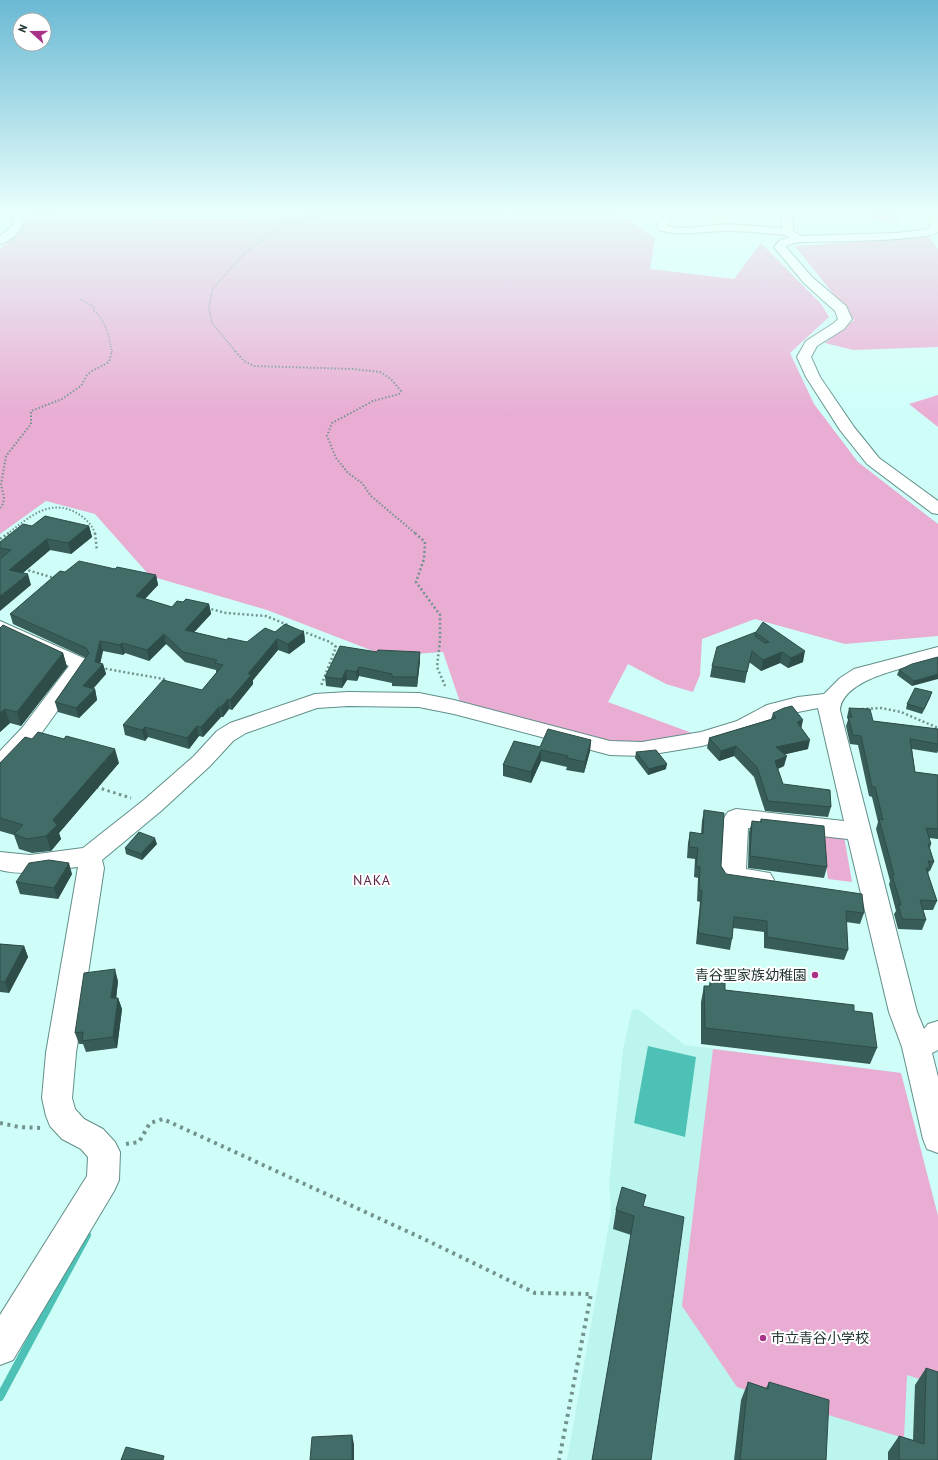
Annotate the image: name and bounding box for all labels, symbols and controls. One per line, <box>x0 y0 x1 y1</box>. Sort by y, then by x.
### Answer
north arrow <box>12 12 52 52</box>
text: N <box>15 23 30 34</box>
district label: NAKA <box>353 871 391 889</box>
place label: 青谷聖家族幼稚園 <box>695 966 807 984</box>
marker: 青谷聖家族幼稚園 <box>810 970 820 980</box>
place label: 市立青谷小学校 <box>771 1329 869 1347</box>
marker: 市立青谷小学校 <box>758 1333 768 1343</box>

